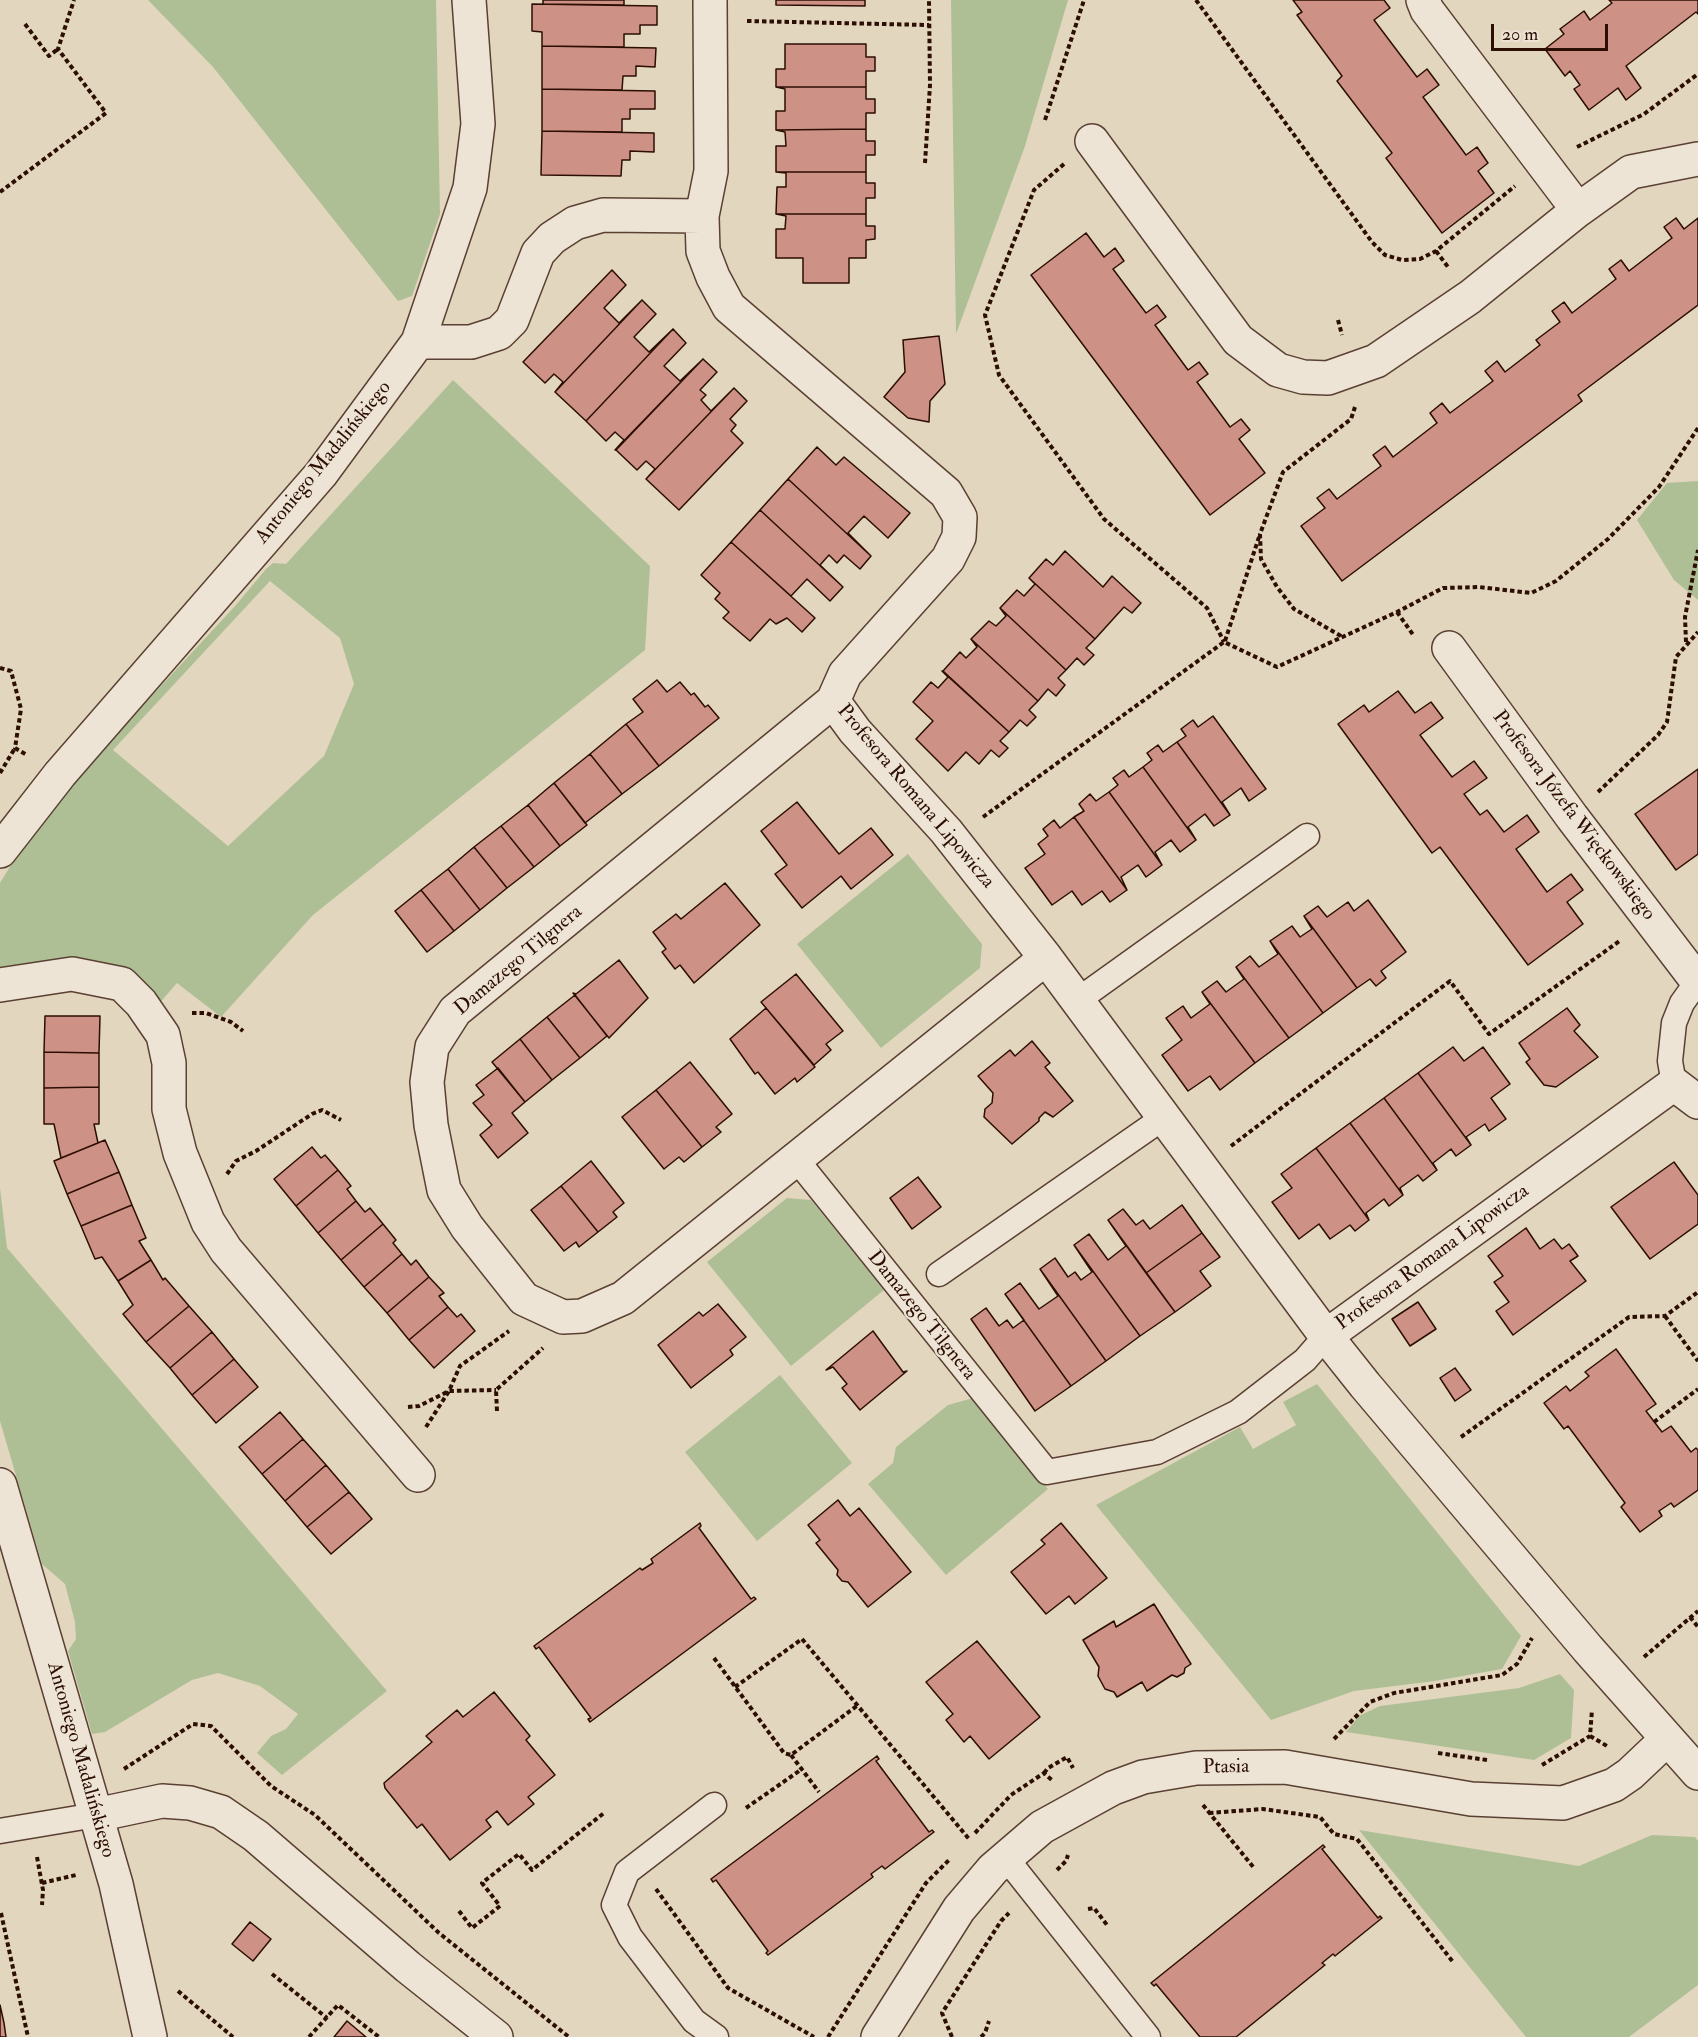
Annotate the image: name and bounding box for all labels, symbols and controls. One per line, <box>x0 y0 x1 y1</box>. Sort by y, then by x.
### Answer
scale bar <box>1494 12 1611 50</box>
text: 20 m <box>1502 23 1538 46</box>
street label: Antoniego Madalińskiego <box>251 377 397 549</box>
street label: Profesora Romana Lipowicza <box>831 700 999 894</box>
street label: Profesora Józefa Więckowskiego <box>1486 706 1660 926</box>
street label: Damazego Tilgnera <box>450 901 588 1021</box>
street label: Profesora Romana Lipowicza <box>1332 1180 1534 1336</box>
street label: Damazego Tilgnera <box>862 1247 980 1385</box>
street label: Antoniego Madalińskiego <box>41 1659 119 1861</box>
street label: Ptasia <box>1202 1756 1250 1780</box>

